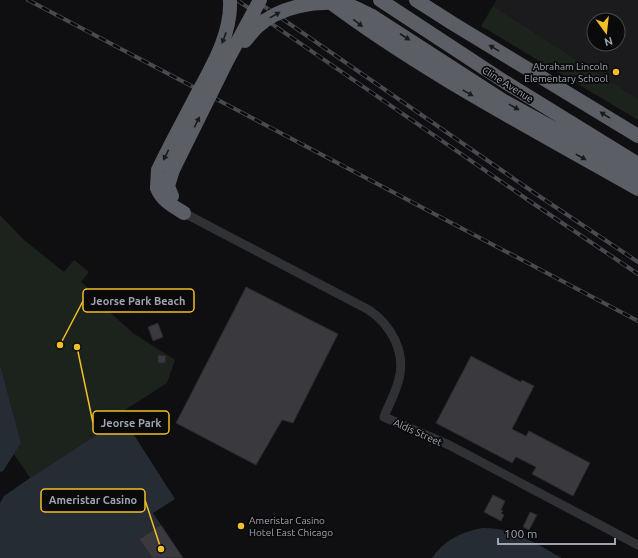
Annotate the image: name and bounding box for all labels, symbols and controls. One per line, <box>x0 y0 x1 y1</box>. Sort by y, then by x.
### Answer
one-way arrow <box>269 12 281 19</box>
north arrow <box>586 12 626 52</box>
one-way arrow <box>353 19 363 27</box>
one-way arrow <box>220 33 226 45</box>
one-way arrow <box>400 33 410 41</box>
text: N <box>603 35 614 49</box>
one-way arrow <box>488 45 500 52</box>
place label: Abraham Lincoln Elementary School <box>524 61 608 84</box>
street label: Cline Avenue <box>480 64 535 105</box>
marker: Abraham Lincoln Elementary School <box>611 67 621 77</box>
one-way arrow <box>462 90 474 97</box>
one-way arrow <box>508 104 520 110</box>
one-way arrow <box>600 111 610 119</box>
one-way arrow <box>194 117 201 128</box>
one-way arrow <box>163 149 169 160</box>
one-way arrow <box>575 153 587 160</box>
callout: Jeorse Park Beach <box>83 289 194 312</box>
text: Jeorse Park Beach <box>91 295 185 307</box>
callout: Jeorse Park <box>93 411 169 434</box>
text: Jeorse Park <box>101 417 162 429</box>
street label: Aldis Street <box>392 417 444 448</box>
callout: Ameristar Casino <box>41 489 145 512</box>
text: Ameristar Casino <box>49 494 138 506</box>
place label: Ameristar Casino Hotel East Chicago <box>249 515 333 538</box>
scale bar <box>498 520 615 546</box>
marker: Ameristar Casino Hotel East Chicago <box>236 521 246 531</box>
text: 100 m <box>504 527 537 540</box>

